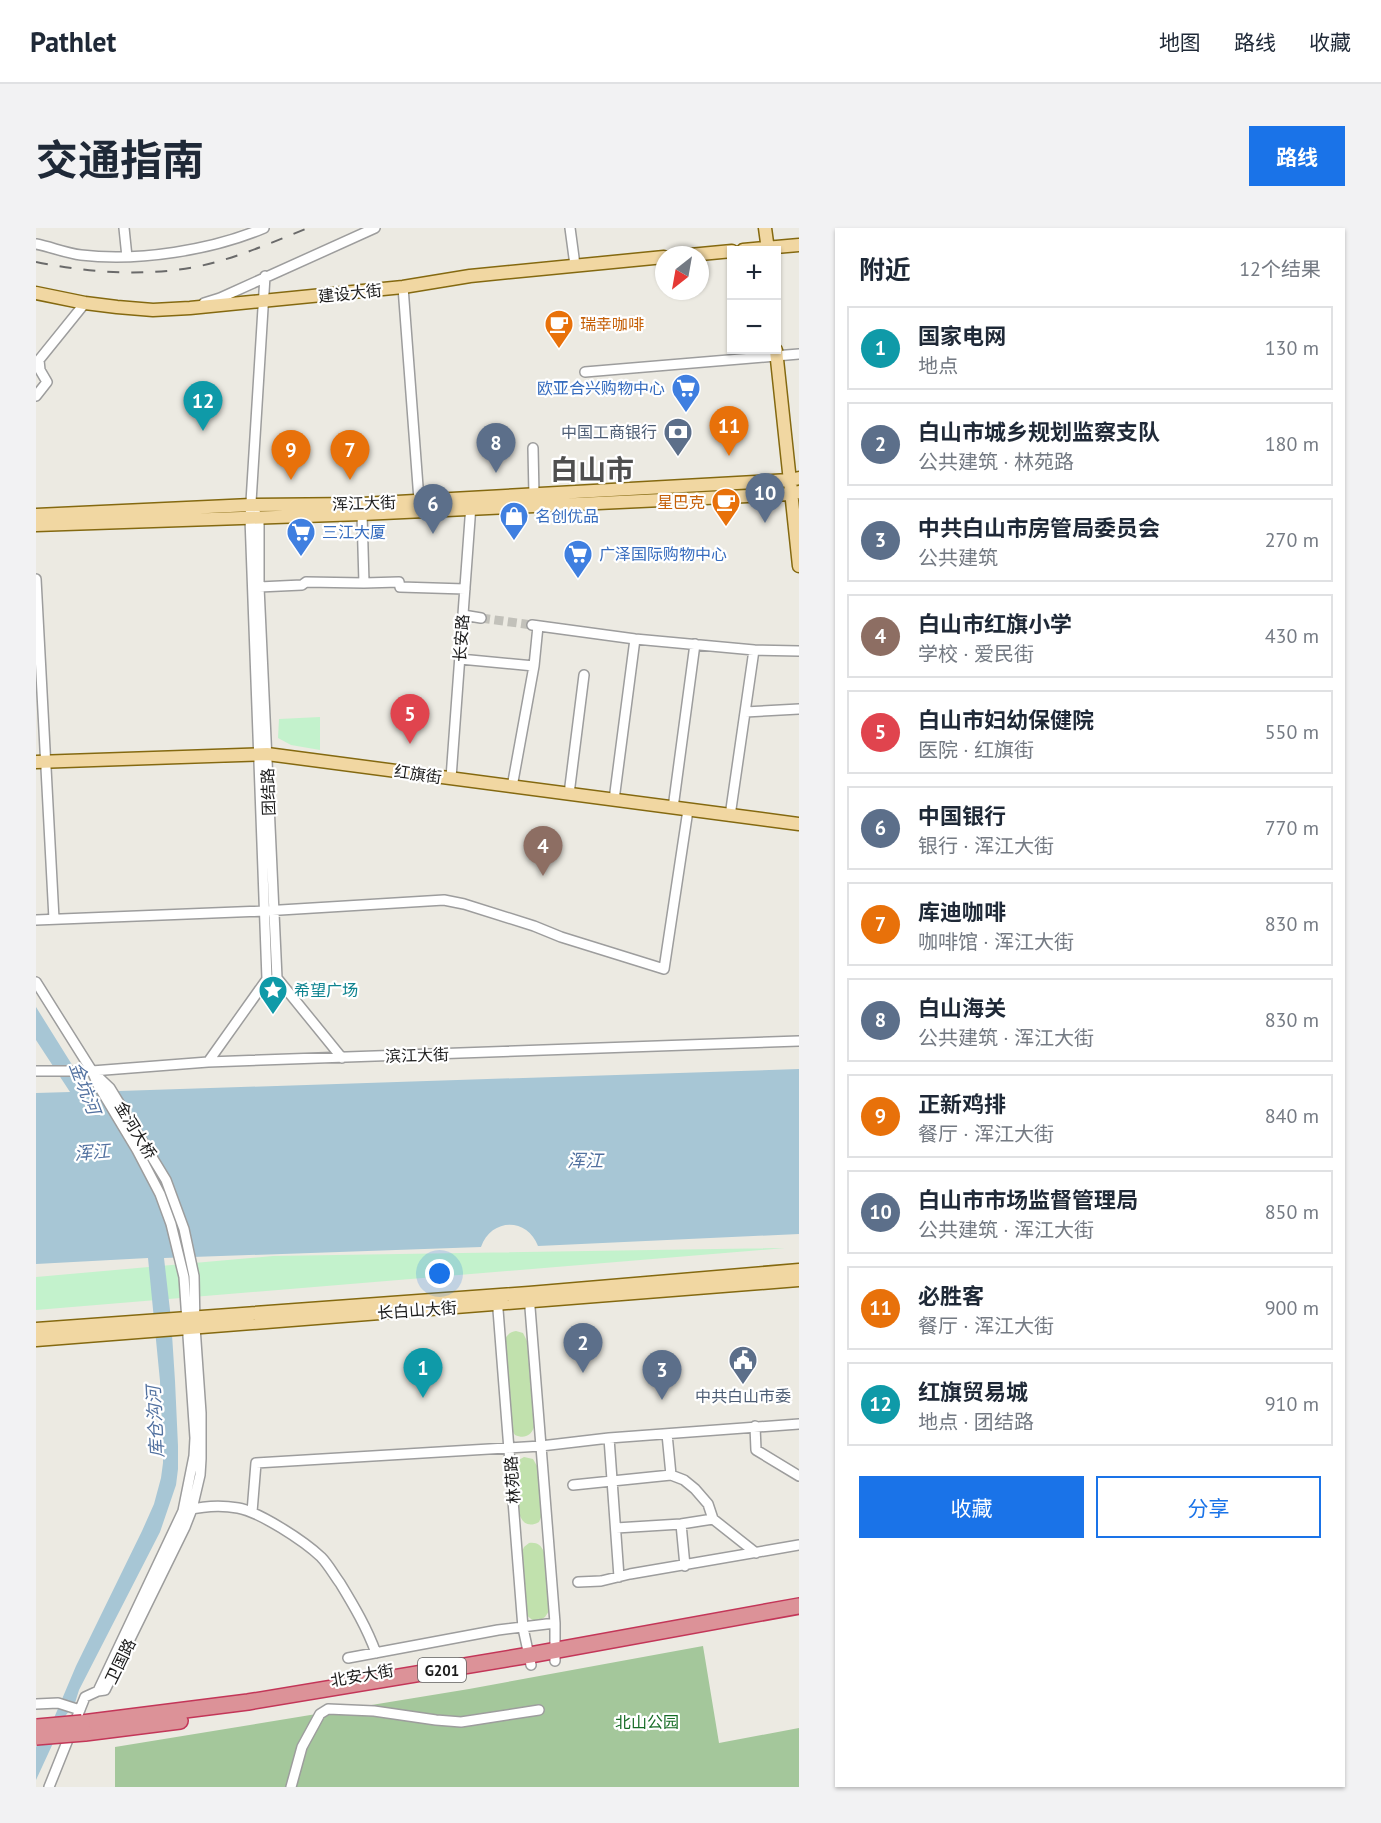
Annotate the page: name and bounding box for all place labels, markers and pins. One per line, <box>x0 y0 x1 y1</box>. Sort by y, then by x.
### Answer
cafe icon: 瑞幸咖啡 <box>543 308 575 350</box>
place label: 瑞幸咖啡 <box>580 314 644 334</box>
supermarket icon: 欧亚合兴购物中心 <box>670 372 702 414</box>
place label: 欧亚合兴购物中心 <box>537 378 665 398</box>
pin: 12 <box>184 382 222 431</box>
pin: 11 <box>710 406 748 456</box>
bank icon: 中国工商银行 <box>662 416 694 458</box>
place label: 中国工商银行 <box>561 422 657 442</box>
pin: 8 <box>476 424 516 473</box>
pin: 9 <box>272 430 310 480</box>
pin: 7 <box>330 430 370 480</box>
pin: 10 <box>746 474 784 523</box>
pin: 6 <box>414 484 452 534</box>
cafe icon: 星巴克 <box>710 486 742 528</box>
place label: 星巴克 <box>657 492 705 512</box>
shop icon: 名创优品 <box>498 500 530 542</box>
place label: 名创优品 <box>535 506 599 526</box>
supermarket icon: 三江大厦 <box>285 516 317 558</box>
place label: 三江大厦 <box>322 522 386 542</box>
supermarket icon: 广泽国际购物中心 <box>562 538 594 580</box>
place label: 广泽国际购物中心 <box>599 544 727 564</box>
pin: 5 <box>390 694 430 744</box>
pin: 4 <box>524 826 562 876</box>
place icon: 希望广场 <box>257 974 289 1016</box>
place label: 希望广场 <box>294 980 358 1000</box>
pin: 2 <box>564 1324 602 1373</box>
public building icon: 中共白山市委 <box>727 1344 759 1386</box>
pin: 1 <box>404 1348 442 1398</box>
pin: 3 <box>642 1350 682 1400</box>
place label: 中共白山市委 <box>695 1386 791 1406</box>

